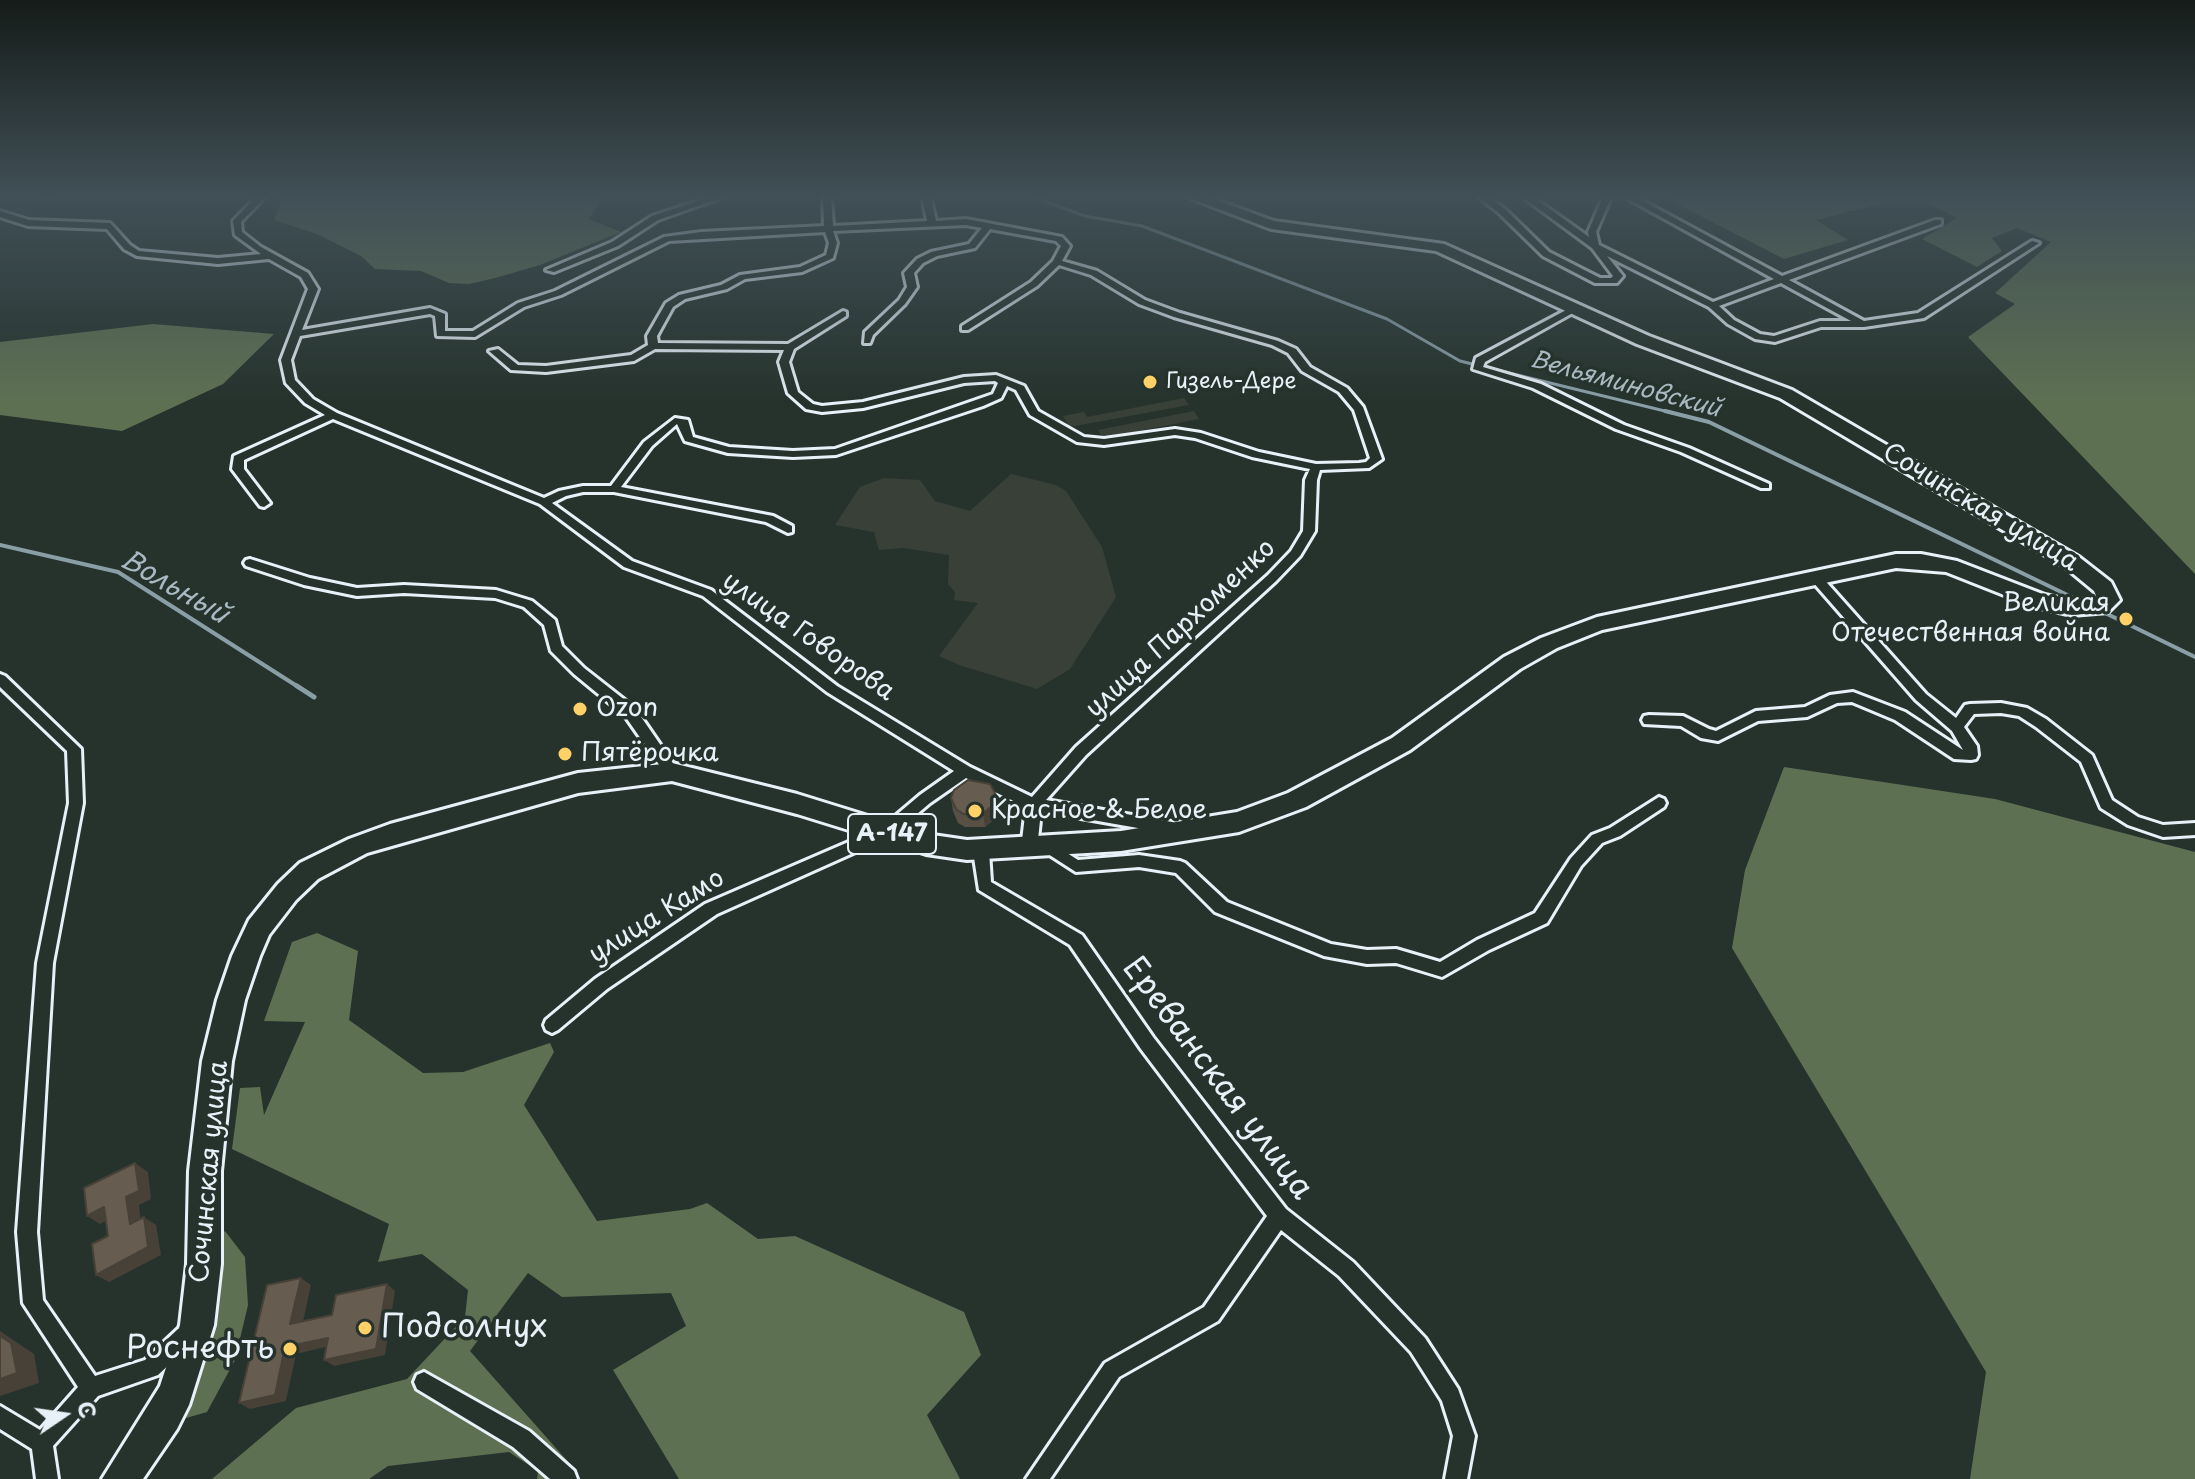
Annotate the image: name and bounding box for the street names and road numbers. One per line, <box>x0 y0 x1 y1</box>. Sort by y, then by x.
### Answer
street label: Сочинская улица <box>1876 437 2084 579</box>
street label: улица Пархоменко <box>1080 533 1282 725</box>
street label: улица Говорова <box>716 566 900 708</box>
road number: А-147 <box>848 814 936 854</box>
street label: улица Камо <box>583 863 731 971</box>
street label: Ереванская улица <box>1113 950 1321 1208</box>
street label: Сочинская улица <box>185 1060 235 1284</box>

